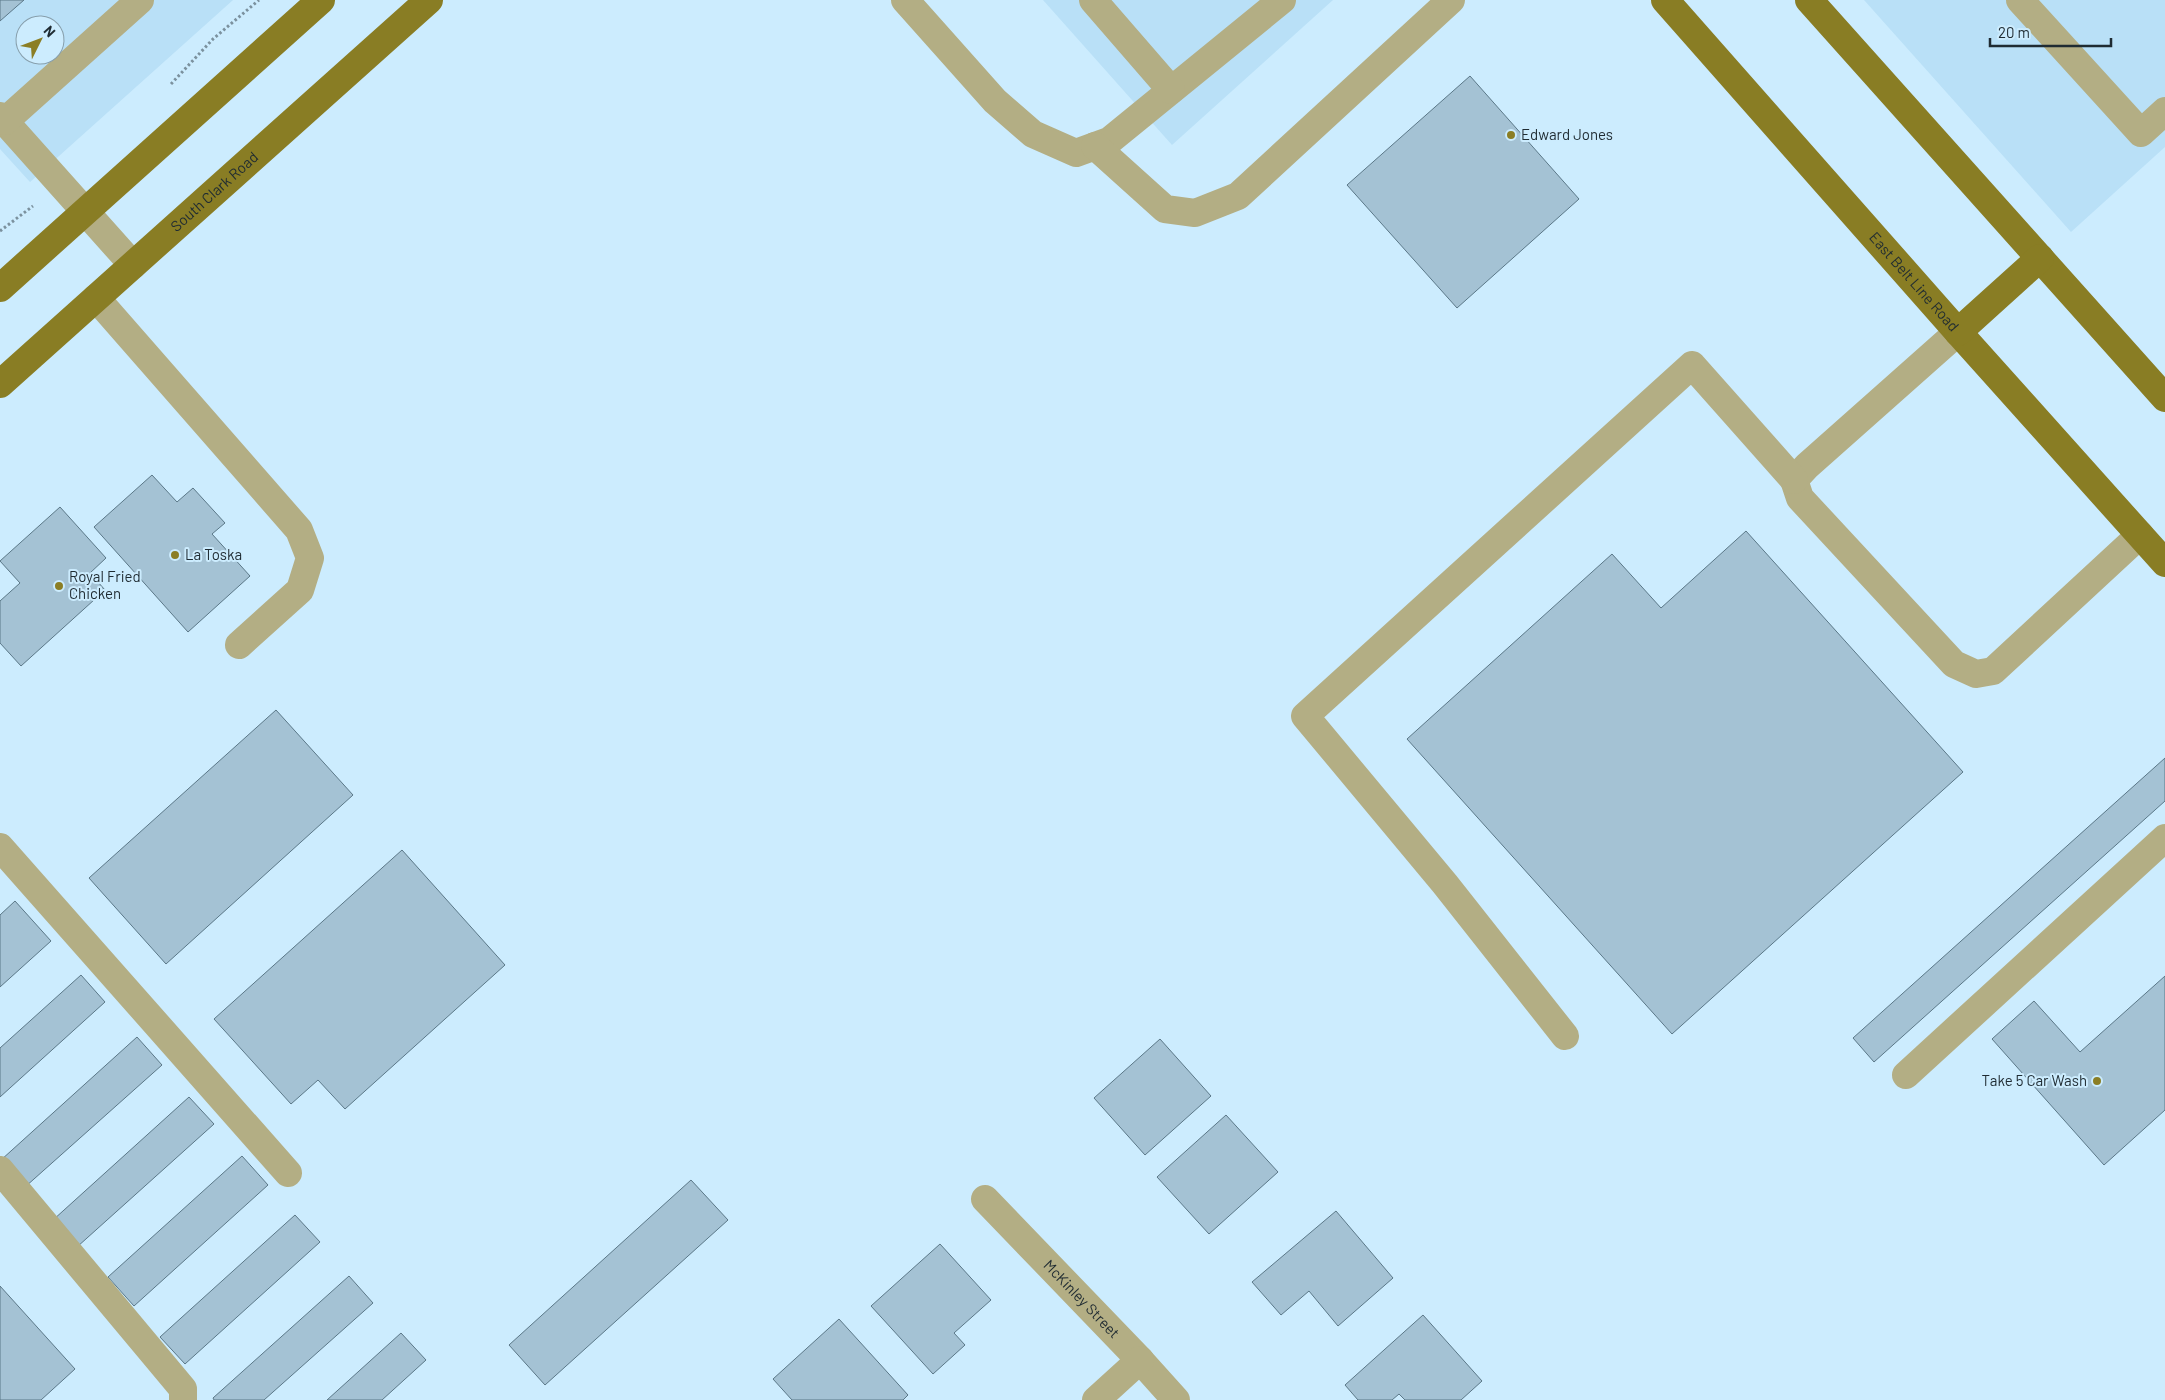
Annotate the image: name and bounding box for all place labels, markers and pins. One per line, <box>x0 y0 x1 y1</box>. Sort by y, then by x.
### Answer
place label: Edward Jones <box>1521 125 1613 143</box>
marker: Edward Jones <box>1505 129 1517 141</box>
place label: La Toska <box>185 545 242 563</box>
marker: La Toska <box>169 549 181 561</box>
place label: Royal Fried Chicken <box>69 567 141 602</box>
marker: Royal Fried Chicken <box>53 580 65 592</box>
place label: Take 5 Car Wash <box>1982 1071 2087 1089</box>
marker: Take 5 Car Wash <box>2091 1075 2103 1087</box>

